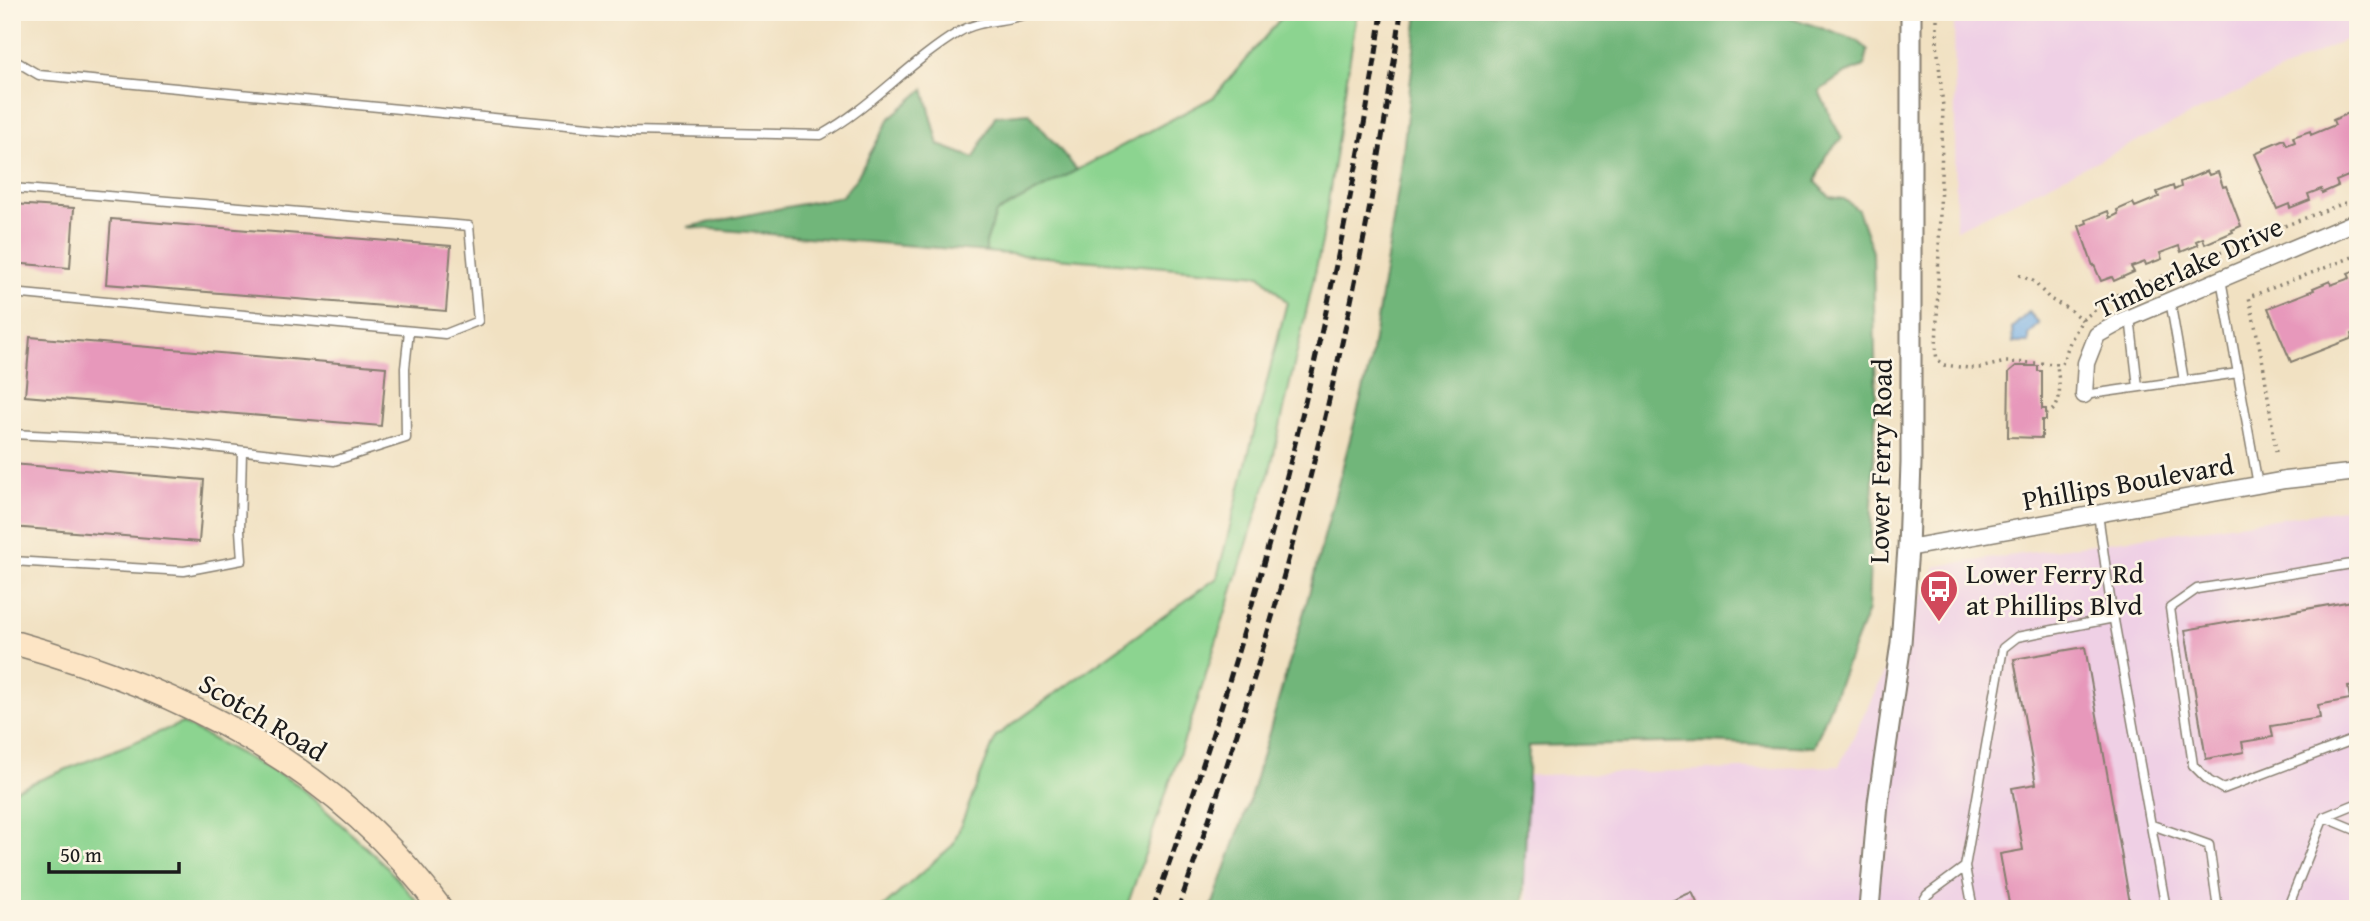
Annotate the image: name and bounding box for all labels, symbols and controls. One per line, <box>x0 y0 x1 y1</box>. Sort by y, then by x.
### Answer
street label: Timberlake Drive <box>2088 205 2289 328</box>
street label: Lower Ferry Road <box>1857 358 1902 564</box>
street label: Phillips Boulevard <box>2019 443 2237 520</box>
place label: Lower Ferry Rd at Phillips Blvd <box>1966 552 2144 625</box>
bus stop icon: Lower Ferry Rd at Phillips Blvd <box>1918 568 1960 623</box>
street label: Scotch Road <box>192 662 335 771</box>
scale bar <box>49 830 178 874</box>
text: 50 m <box>60 839 102 870</box>

